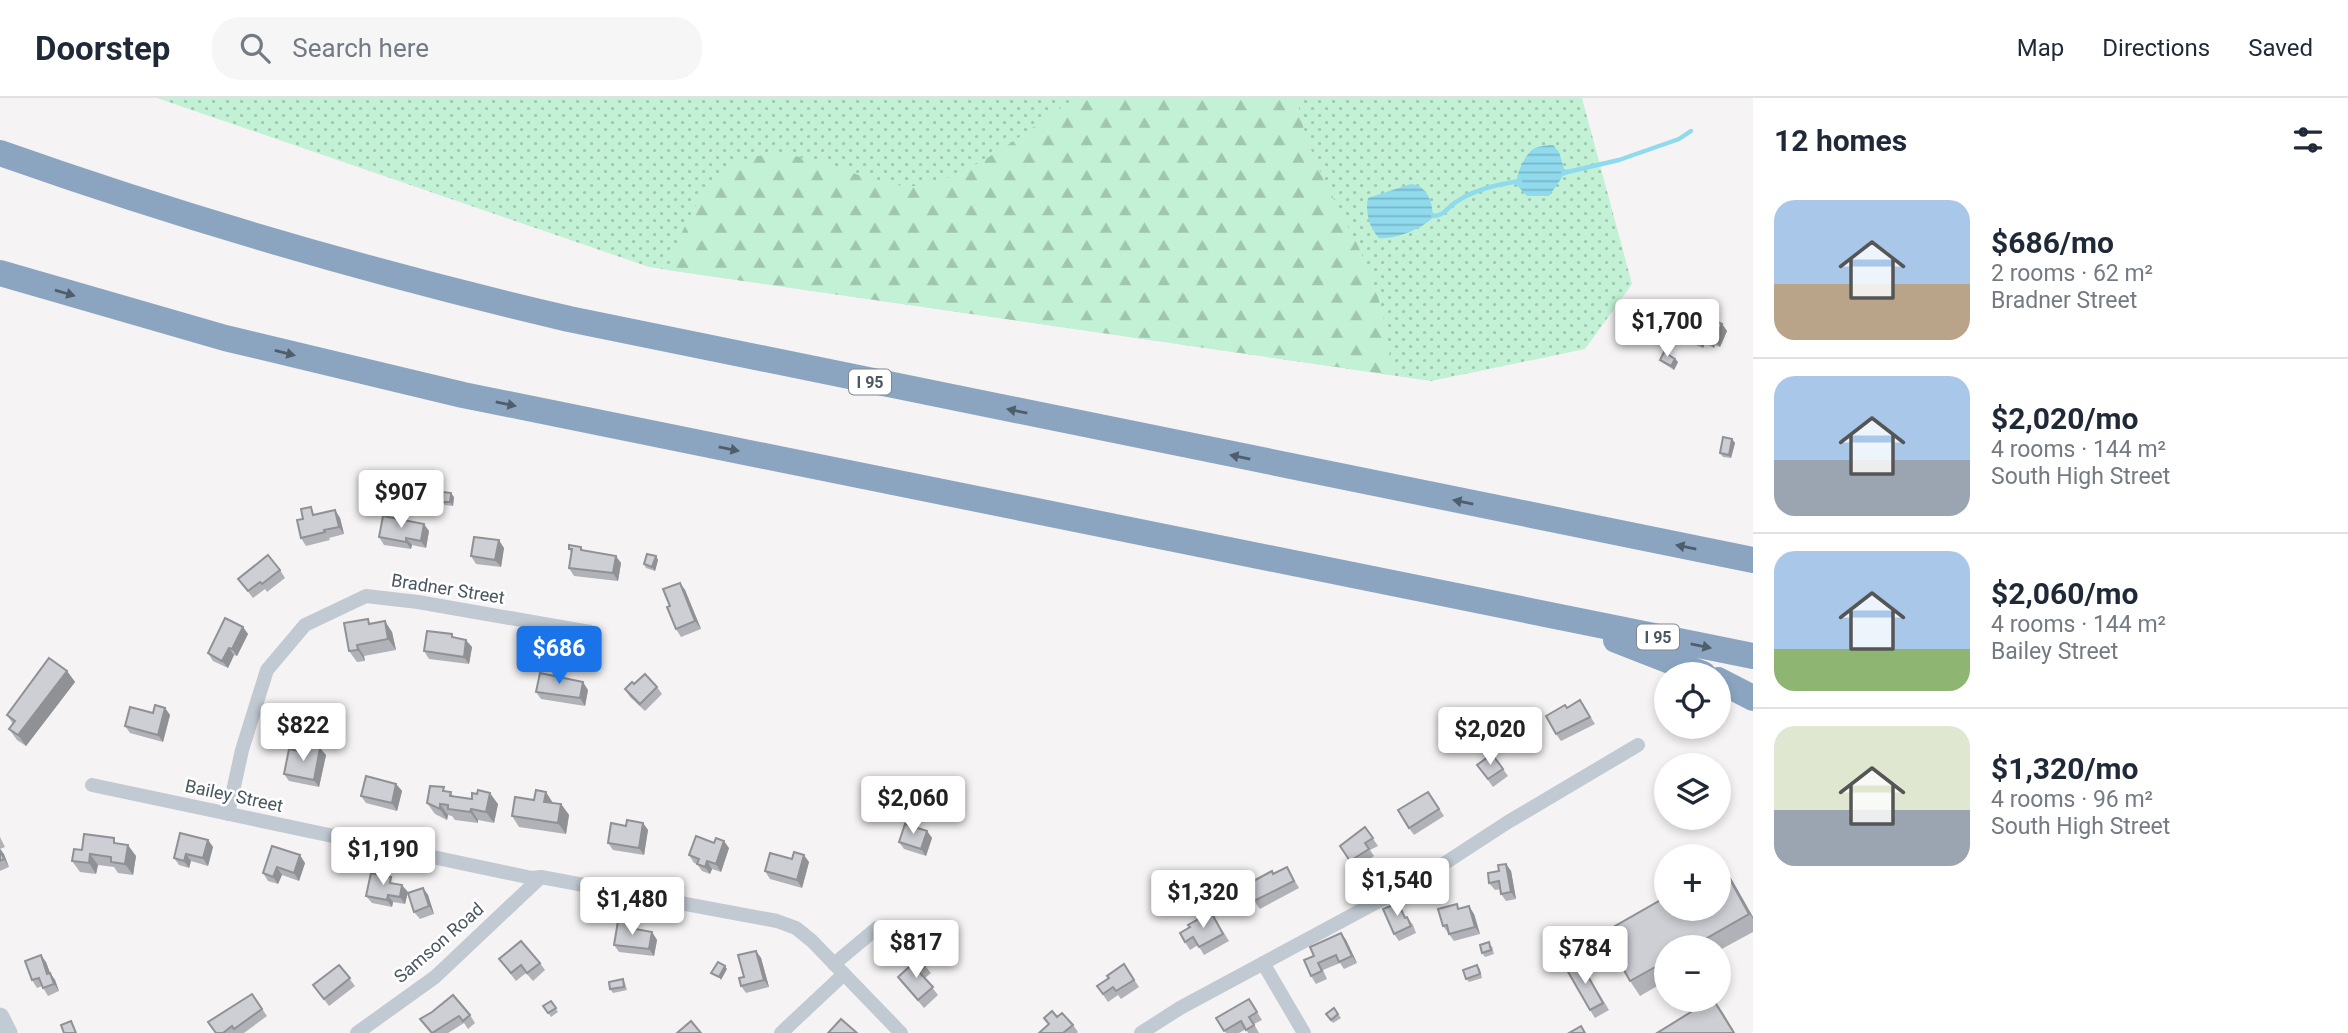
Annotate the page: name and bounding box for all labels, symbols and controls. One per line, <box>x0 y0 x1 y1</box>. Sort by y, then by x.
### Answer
search box <box>212 17 702 80</box>
text: Doorstep <box>35 29 170 68</box>
icon: search <box>236 29 274 67</box>
text: Search here <box>292 33 429 63</box>
text: Map <box>2017 34 2064 62</box>
text: Directions <box>2102 34 2210 62</box>
text: Saved <box>2248 34 2313 62</box>
icon: filters <box>2289 121 2327 159</box>
text: 12 homes <box>1774 123 1907 158</box>
text: $686/mo <box>1991 225 2114 260</box>
icon: home <box>1830 228 1914 312</box>
text: 2 rooms · 62 m² <box>1991 260 2153 287</box>
text: Bradner Street <box>1991 287 2137 314</box>
one-way arrow <box>55 288 76 298</box>
pin: $1,700 <box>1610 300 1724 359</box>
text: $1,700 <box>1631 308 1703 335</box>
one-way arrow <box>274 348 296 359</box>
road number: I 95 <box>849 370 891 394</box>
one-way arrow <box>495 399 517 410</box>
text: $2,020/mo <box>1991 401 2139 436</box>
icon: home <box>1830 404 1914 488</box>
one-way arrow <box>1006 406 1028 417</box>
text: 4 rooms · 144 m² <box>1991 436 2166 463</box>
one-way arrow <box>718 444 740 455</box>
one-way arrow <box>1229 451 1251 462</box>
text: South High Street <box>1991 463 2170 490</box>
pin: $907 <box>360 470 442 530</box>
text: $907 <box>375 479 427 506</box>
one-way arrow <box>1452 496 1474 507</box>
one-way arrow <box>1675 541 1697 552</box>
street label: Bradner Street <box>390 569 506 608</box>
text: $2,060/mo <box>1991 576 2139 611</box>
icon: home <box>1830 579 1914 663</box>
text: 4 rooms · 144 m² <box>1991 611 2166 638</box>
road number: I 95 <box>1637 624 1679 650</box>
pin: $686 <box>518 626 600 686</box>
text: $686 <box>533 635 585 662</box>
text: Bailey Street <box>1991 638 2118 665</box>
one-way arrow <box>1690 640 1712 651</box>
map controls <box>1654 662 1731 1012</box>
button: locate <box>1654 662 1731 739</box>
pin: $822 <box>262 704 344 763</box>
pin: $2,020 <box>1433 708 1547 767</box>
text: $822 <box>277 712 329 739</box>
text: $2,020 <box>1454 716 1526 743</box>
text: $1,320/mo <box>1991 751 2139 786</box>
button: layers <box>1654 753 1731 830</box>
icon: home <box>1830 754 1914 838</box>
street label: Bailey Street <box>183 775 285 816</box>
pin: $2,060 <box>856 776 970 836</box>
text: $2,060 <box>877 785 949 812</box>
text: 4 rooms · 96 m² <box>1991 786 2153 813</box>
text: South High Street <box>1991 813 2170 840</box>
pin: $1,190 <box>326 828 440 887</box>
text: $1,190 <box>347 836 419 863</box>
button: + <box>1654 844 1731 921</box>
pin: $1,540 <box>1340 858 1454 918</box>
text: $1,540 <box>1361 867 1433 894</box>
pin: $1,320 <box>1146 870 1260 930</box>
pin: $1,480 <box>575 878 689 937</box>
text: $1,320 <box>1167 879 1239 906</box>
text: $1,480 <box>596 886 668 913</box>
street label: Samson Road <box>390 898 488 987</box>
pin: $817 <box>875 920 957 980</box>
pin: $784 <box>1544 926 1626 986</box>
text: $817 <box>890 929 942 956</box>
text: $784 <box>1559 935 1611 962</box>
button: − <box>1654 935 1731 1012</box>

